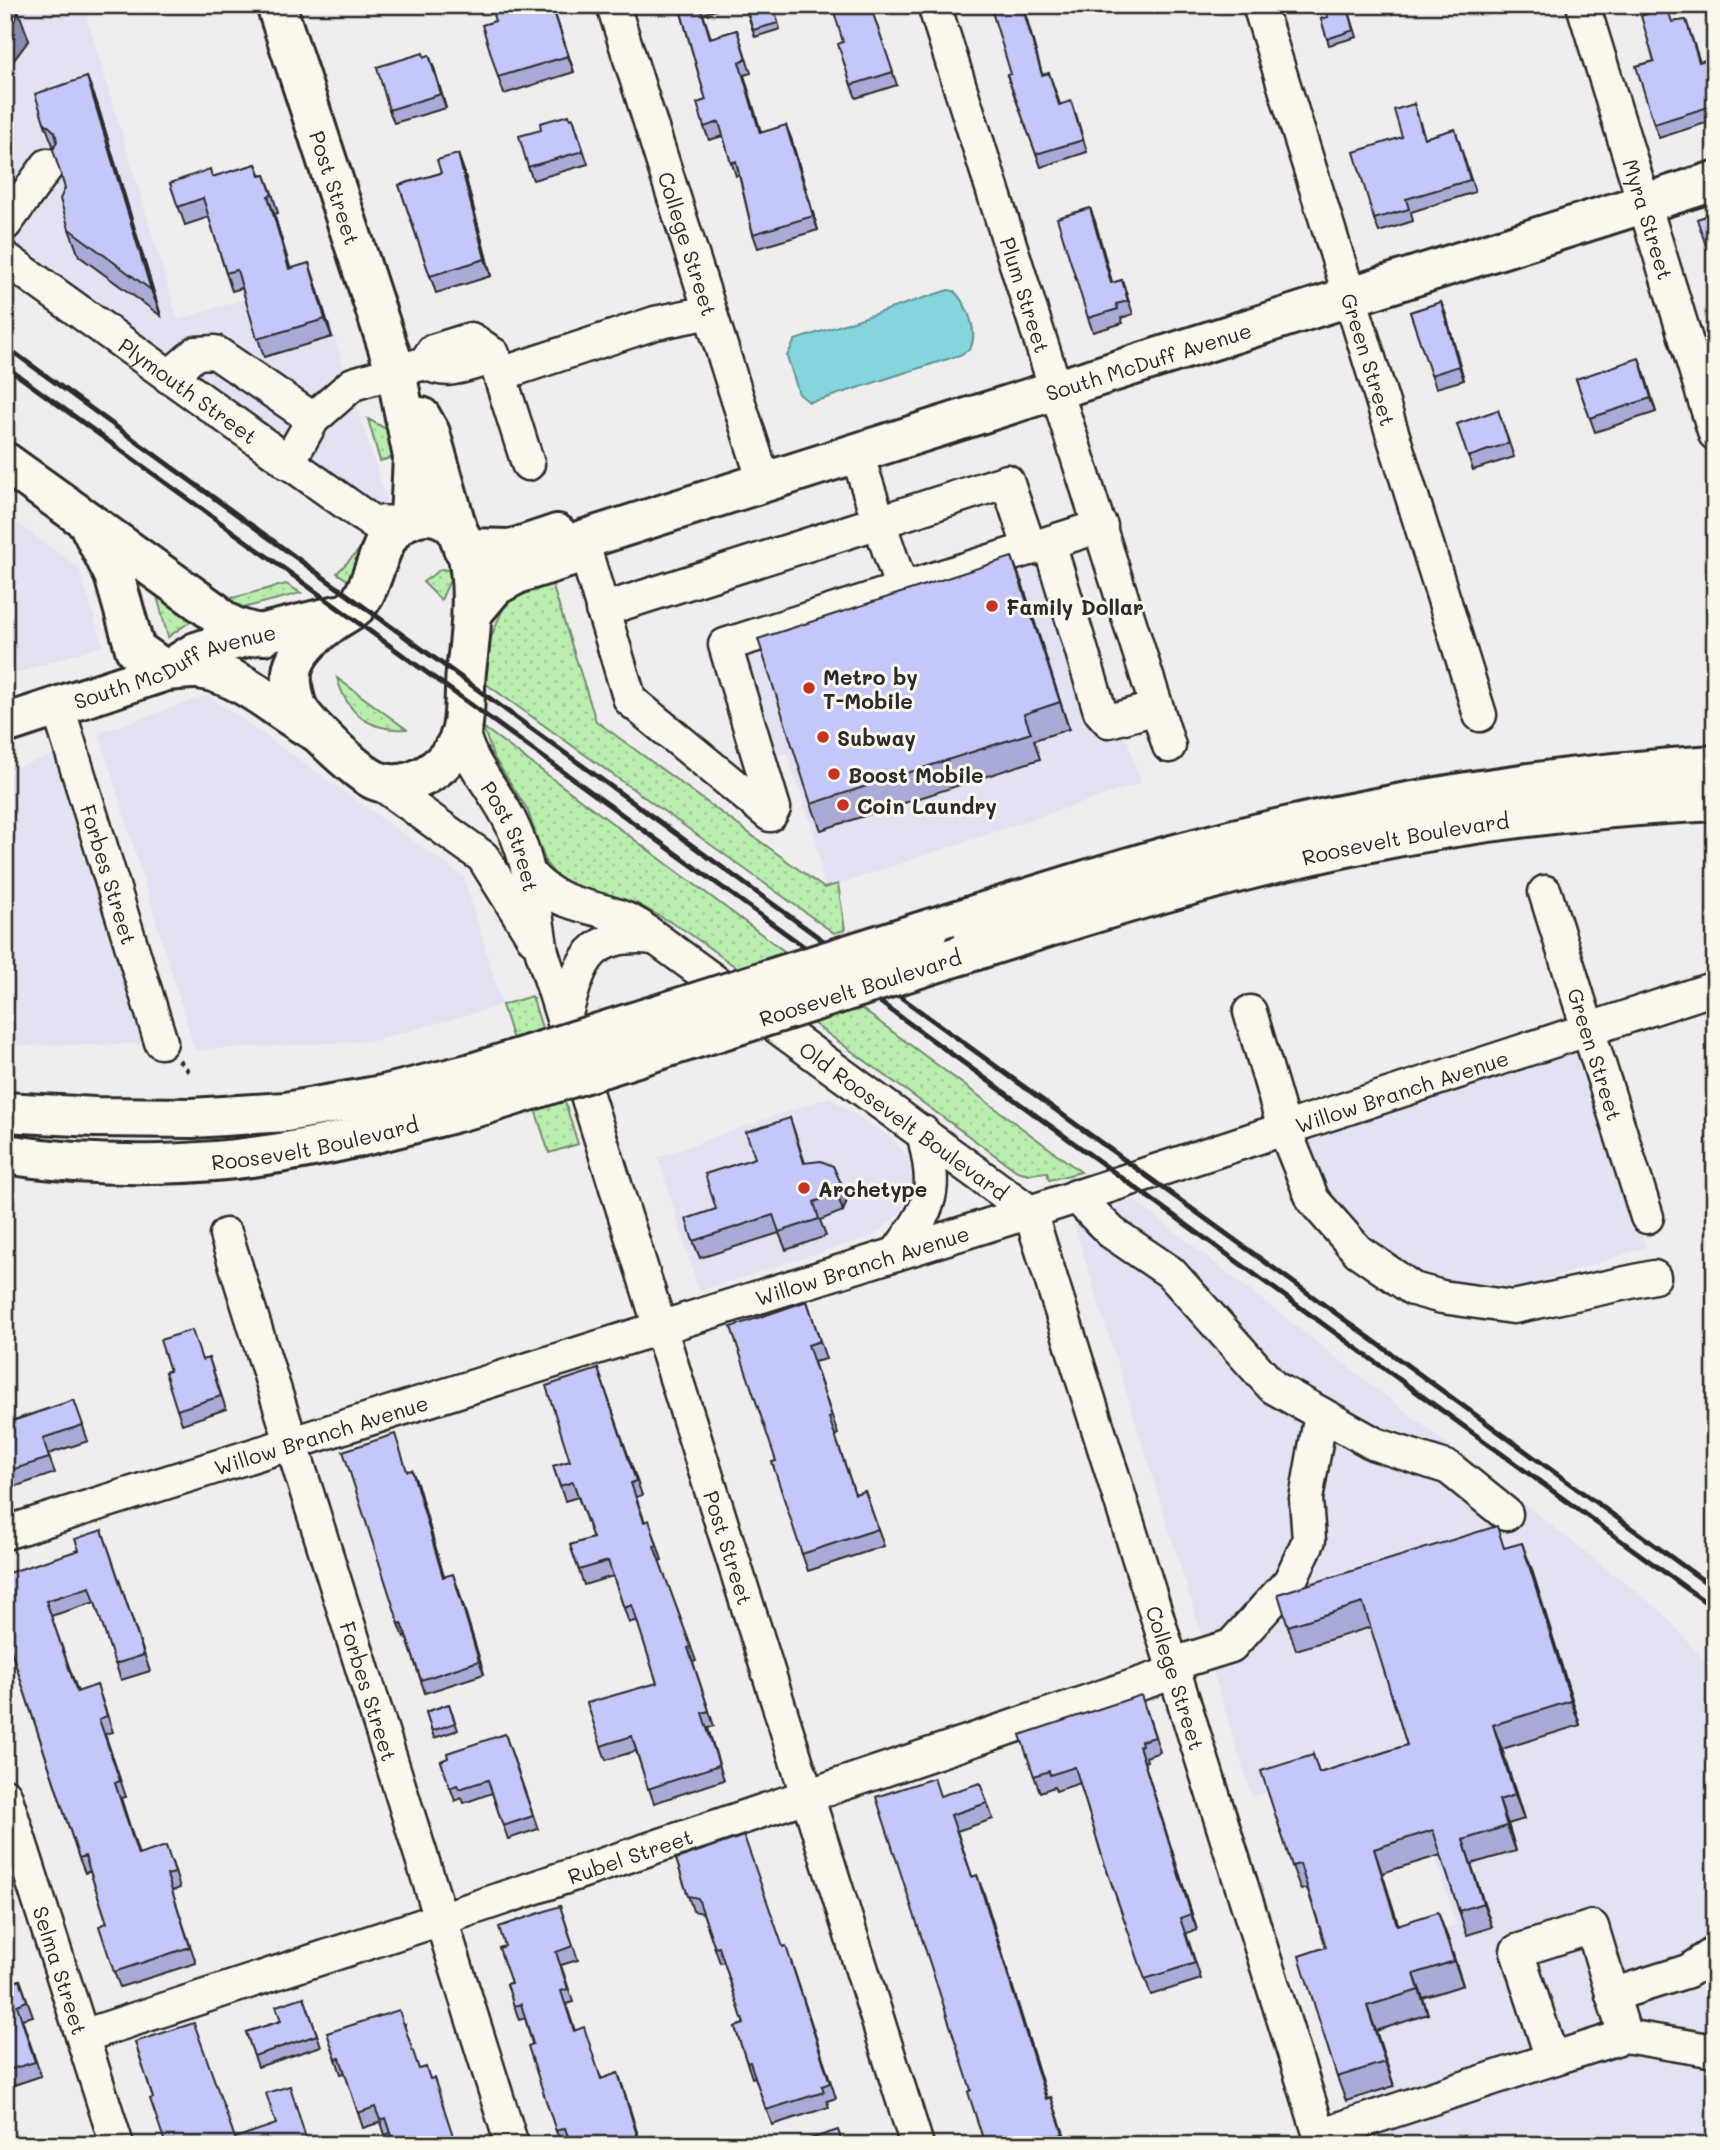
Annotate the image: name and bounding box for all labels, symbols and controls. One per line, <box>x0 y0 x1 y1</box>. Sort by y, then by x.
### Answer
street label: Post Street <box>304 127 367 248</box>
street label: Myra Street <box>1618 155 1680 283</box>
street label: College Street <box>653 168 724 319</box>
street label: Plum Street <box>995 234 1057 356</box>
street label: Green Street <box>1336 290 1403 429</box>
street label: South McDuff Avenue <box>1042 315 1255 406</box>
street label: Plymouth Street <box>114 331 263 449</box>
place label: Family Dollar <box>1006 593 1144 621</box>
marker: Family Dollar <box>984 598 1000 614</box>
street label: South McDuff Avenue <box>70 617 278 714</box>
place label: Metro by T-Mobile <box>823 663 918 714</box>
marker: Metro by T-Mobile <box>801 680 817 696</box>
place label: Subway <box>837 724 916 752</box>
marker: Subway <box>815 729 831 745</box>
place label: Boost Mobile <box>848 761 984 788</box>
marker: Boost Mobile <box>826 766 842 782</box>
street label: Post Street <box>476 775 546 894</box>
place label: Coin Laundry <box>857 792 997 820</box>
marker: Coin Laundry <box>835 797 851 813</box>
street label: Forbes Street <box>75 801 144 948</box>
street label: Roosevelt Boulevard <box>1299 806 1511 870</box>
street label: Roosevelt Boulevard <box>755 942 964 1031</box>
street label: Green Street <box>1562 985 1629 1124</box>
street label: Old Roosevelt Boulevard <box>794 1035 1014 1205</box>
street label: Willow Branch Avenue <box>1291 1043 1512 1138</box>
street label: Roosevelt Boulevard <box>210 1109 421 1175</box>
place label: Archetype <box>818 1175 927 1203</box>
marker: Archetype <box>796 1180 812 1196</box>
street label: Willow Branch Avenue <box>752 1218 972 1311</box>
street label: Willow Branch Avenue <box>210 1388 431 1480</box>
street label: Post Street <box>699 1487 760 1608</box>
street label: College Street <box>1141 1602 1212 1753</box>
street label: Forbes Street <box>335 1618 404 1764</box>
street label: Rubel Street <box>564 1822 696 1889</box>
street label: Selma Street <box>28 1903 94 2038</box>

